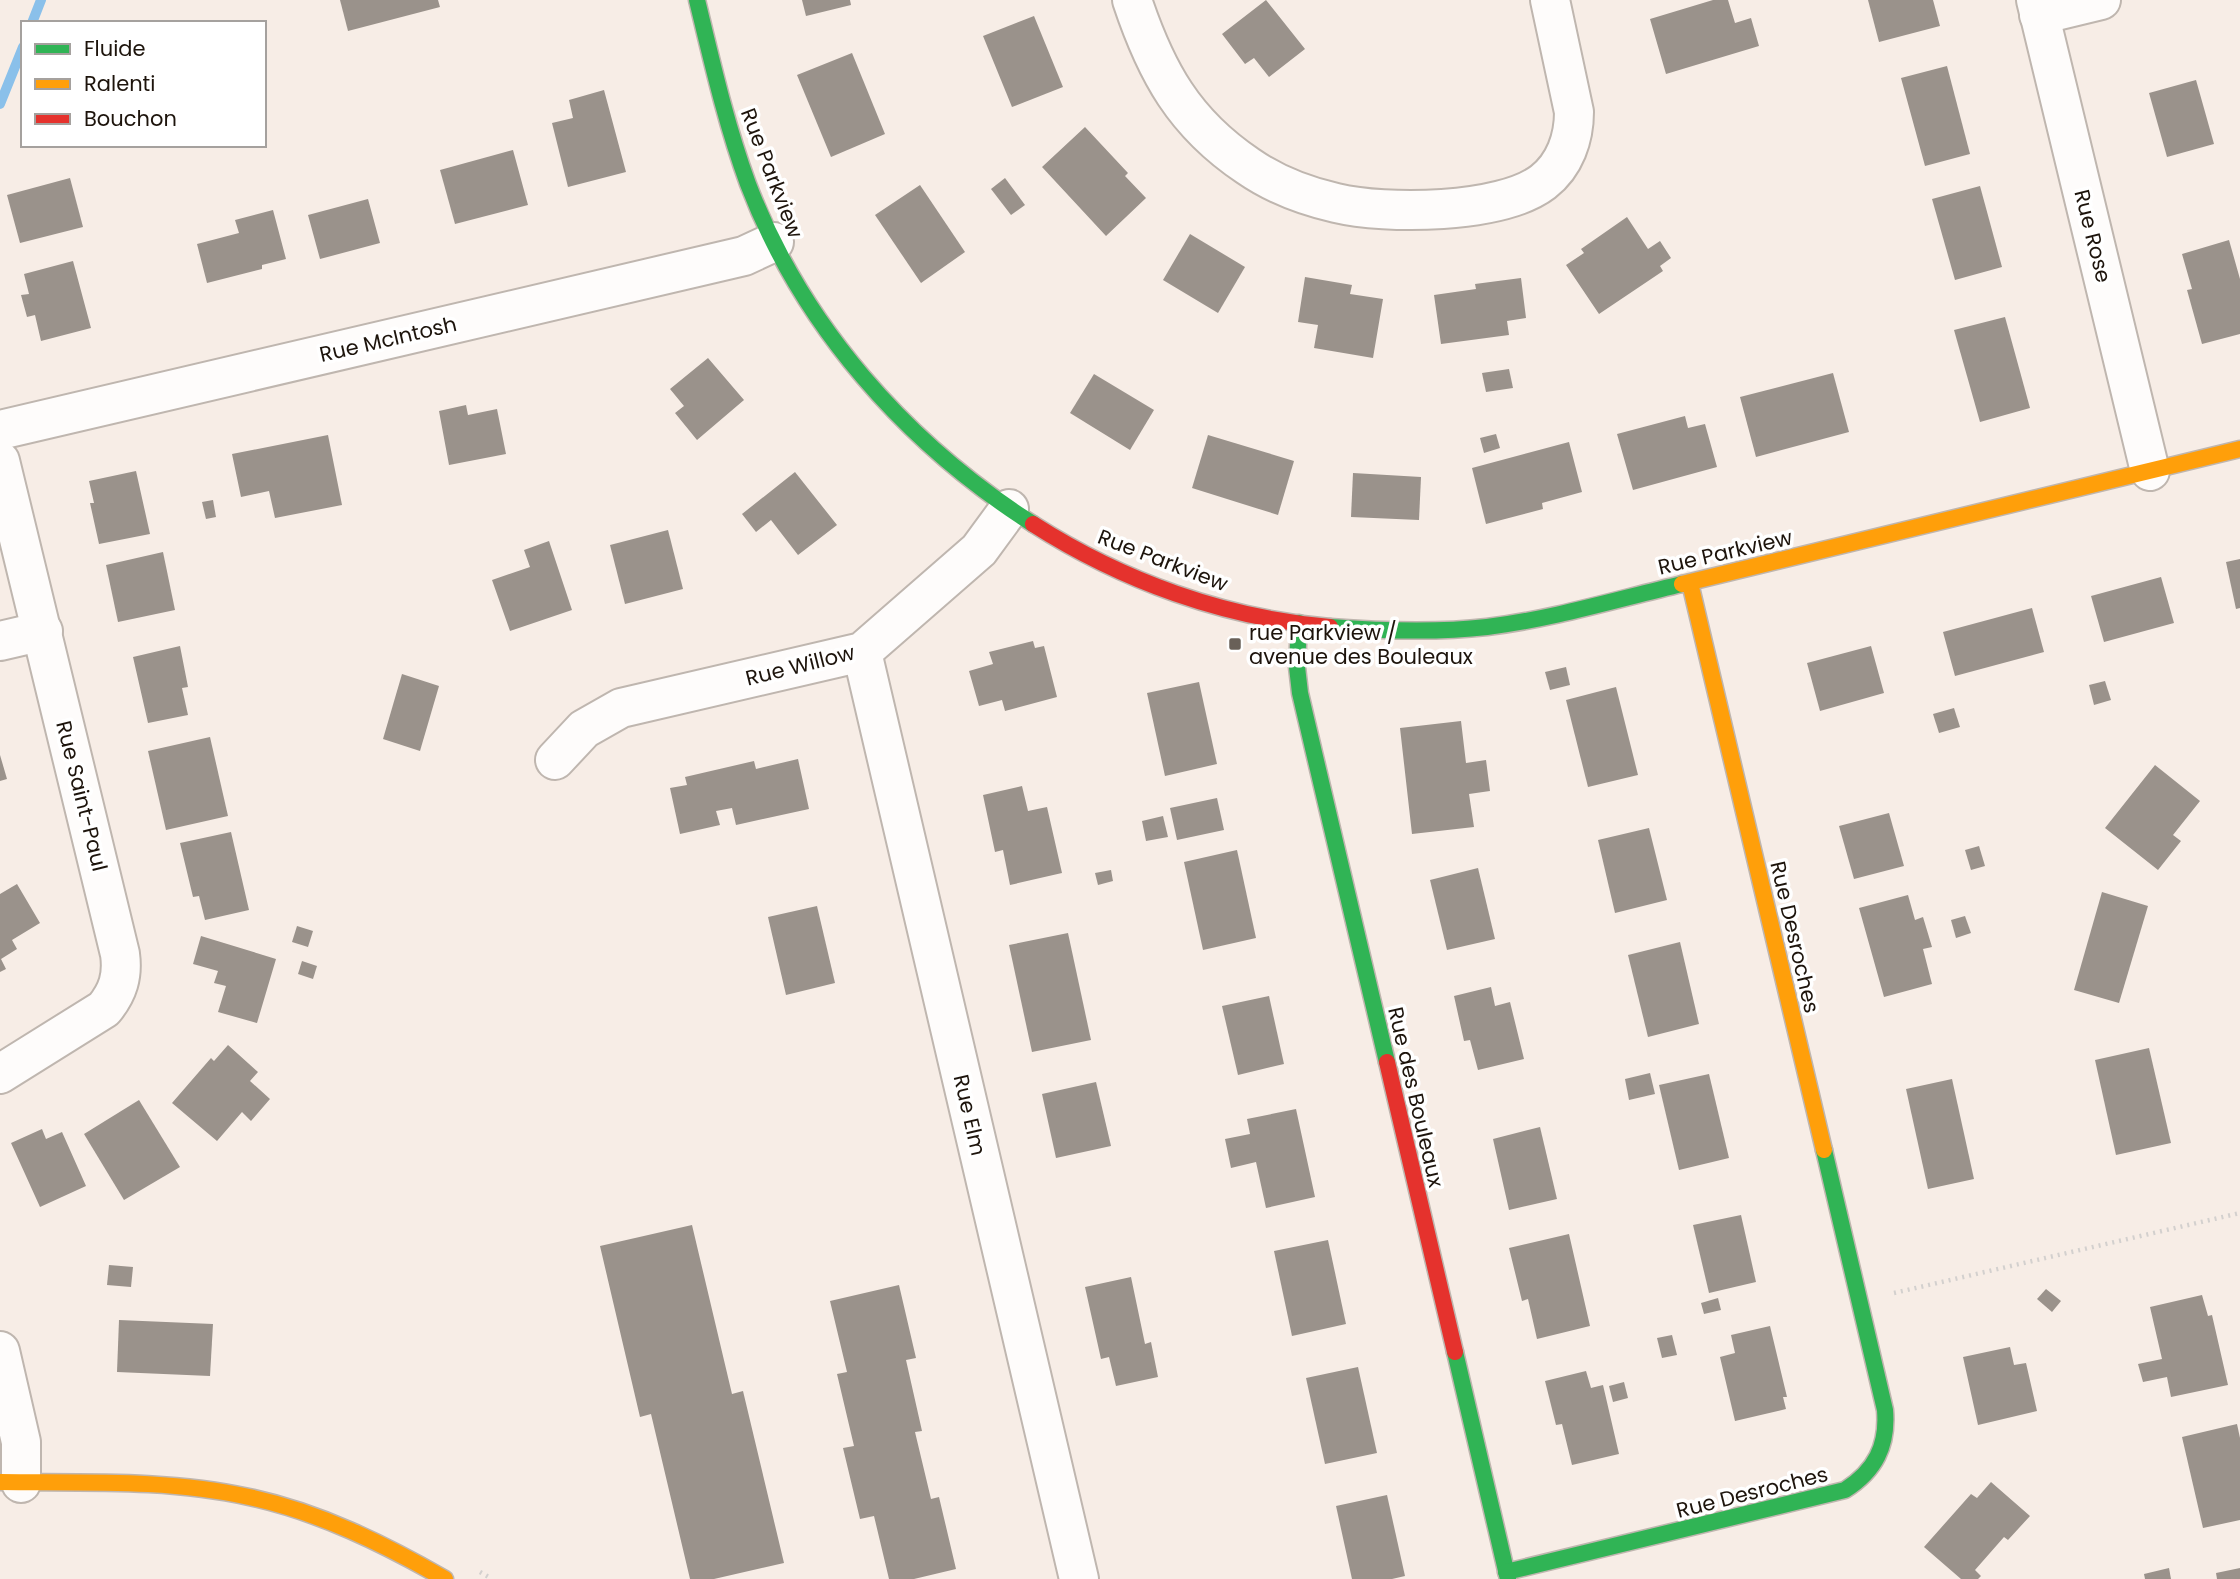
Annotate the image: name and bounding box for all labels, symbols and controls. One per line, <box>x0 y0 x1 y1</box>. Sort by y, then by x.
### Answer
legend <box>21 21 266 147</box>
text: Fluide <box>84 34 146 63</box>
text: Ralenti <box>84 69 155 98</box>
text: Bouchon <box>84 104 177 133</box>
street label: Rue Parkview <box>734 104 810 242</box>
street label: Rue Rose <box>2067 186 2119 286</box>
street label: Rue McIntosh <box>317 309 459 369</box>
street label: Rue Parkview <box>1094 522 1232 598</box>
street label: Rue Parkview <box>1655 522 1795 582</box>
place label: rue Parkview / avenue des Bouleaux <box>1249 618 1473 671</box>
marker: rue Parkview / avenue des Bouleaux <box>1227 636 1243 652</box>
street label: Rue Willow <box>742 637 858 693</box>
street label: Rue Saint-Paul <box>49 718 115 874</box>
street label: Rue Desroches <box>1763 858 1827 1016</box>
street label: Rue des Bouleaux <box>1381 1004 1451 1190</box>
street label: Rue Elm <box>947 1072 993 1158</box>
street label: Rue Desroches <box>1673 1459 1831 1525</box>

